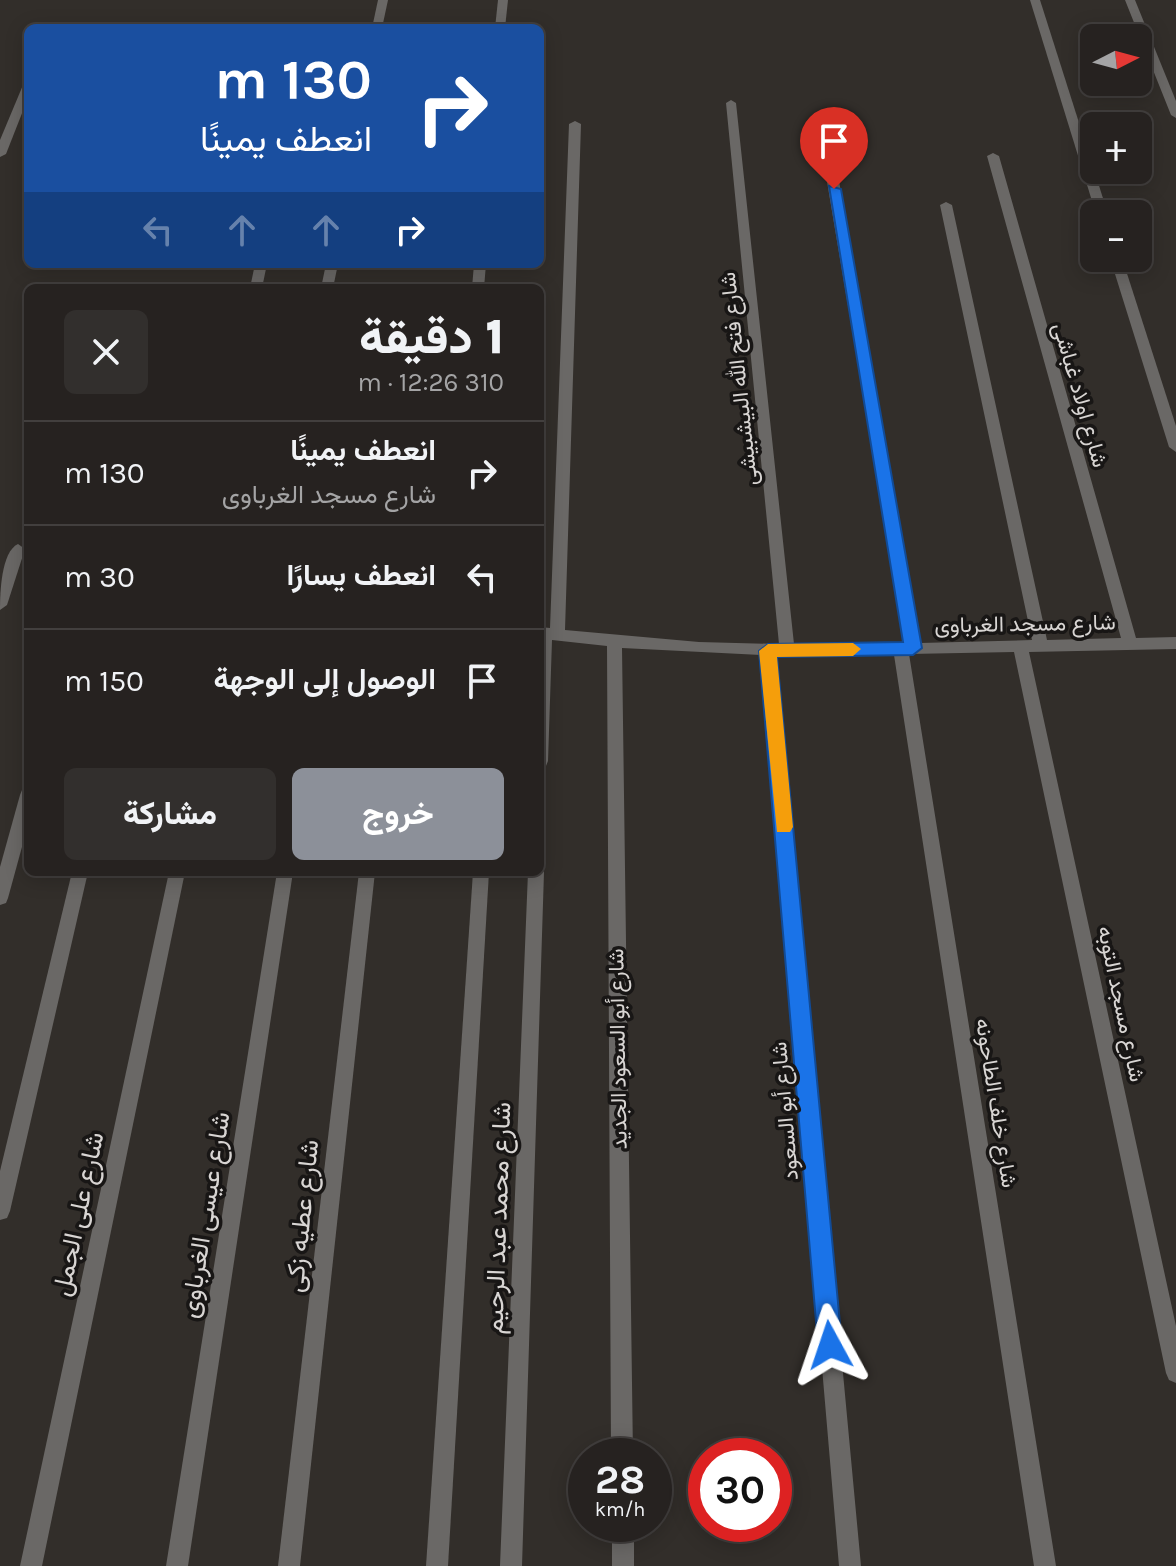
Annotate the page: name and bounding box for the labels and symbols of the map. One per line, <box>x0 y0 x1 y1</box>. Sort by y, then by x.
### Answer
north arrow <box>1080 24 1152 96</box>
pin <box>800 107 868 189</box>
street label: شارع فتح الله البيشبيشى <box>714 271 764 487</box>
street label: شارع اولاد غباشى <box>1046 320 1113 471</box>
street label: شارع مسجد الغرباوى <box>934 609 1116 640</box>
street label: شارع مسجد التوبه <box>1091 924 1150 1085</box>
street label: شارع أبو السعود الجديد <box>603 948 634 1150</box>
street label: شارع خلف الطاحونه <box>969 1016 1022 1190</box>
street label: شارع أبو السعود <box>766 1041 805 1181</box>
street label: شارع محمد عبد الرحيم <box>478 1101 520 1335</box>
street label: شارع عيسى الغرباوى <box>173 1110 239 1321</box>
street label: شارع على الجمل <box>45 1129 112 1299</box>
street label: شارع عطيه زكى <box>279 1138 327 1294</box>
position arrow <box>788 1303 872 1387</box>
speed limit sign: 30 <box>688 1438 792 1542</box>

